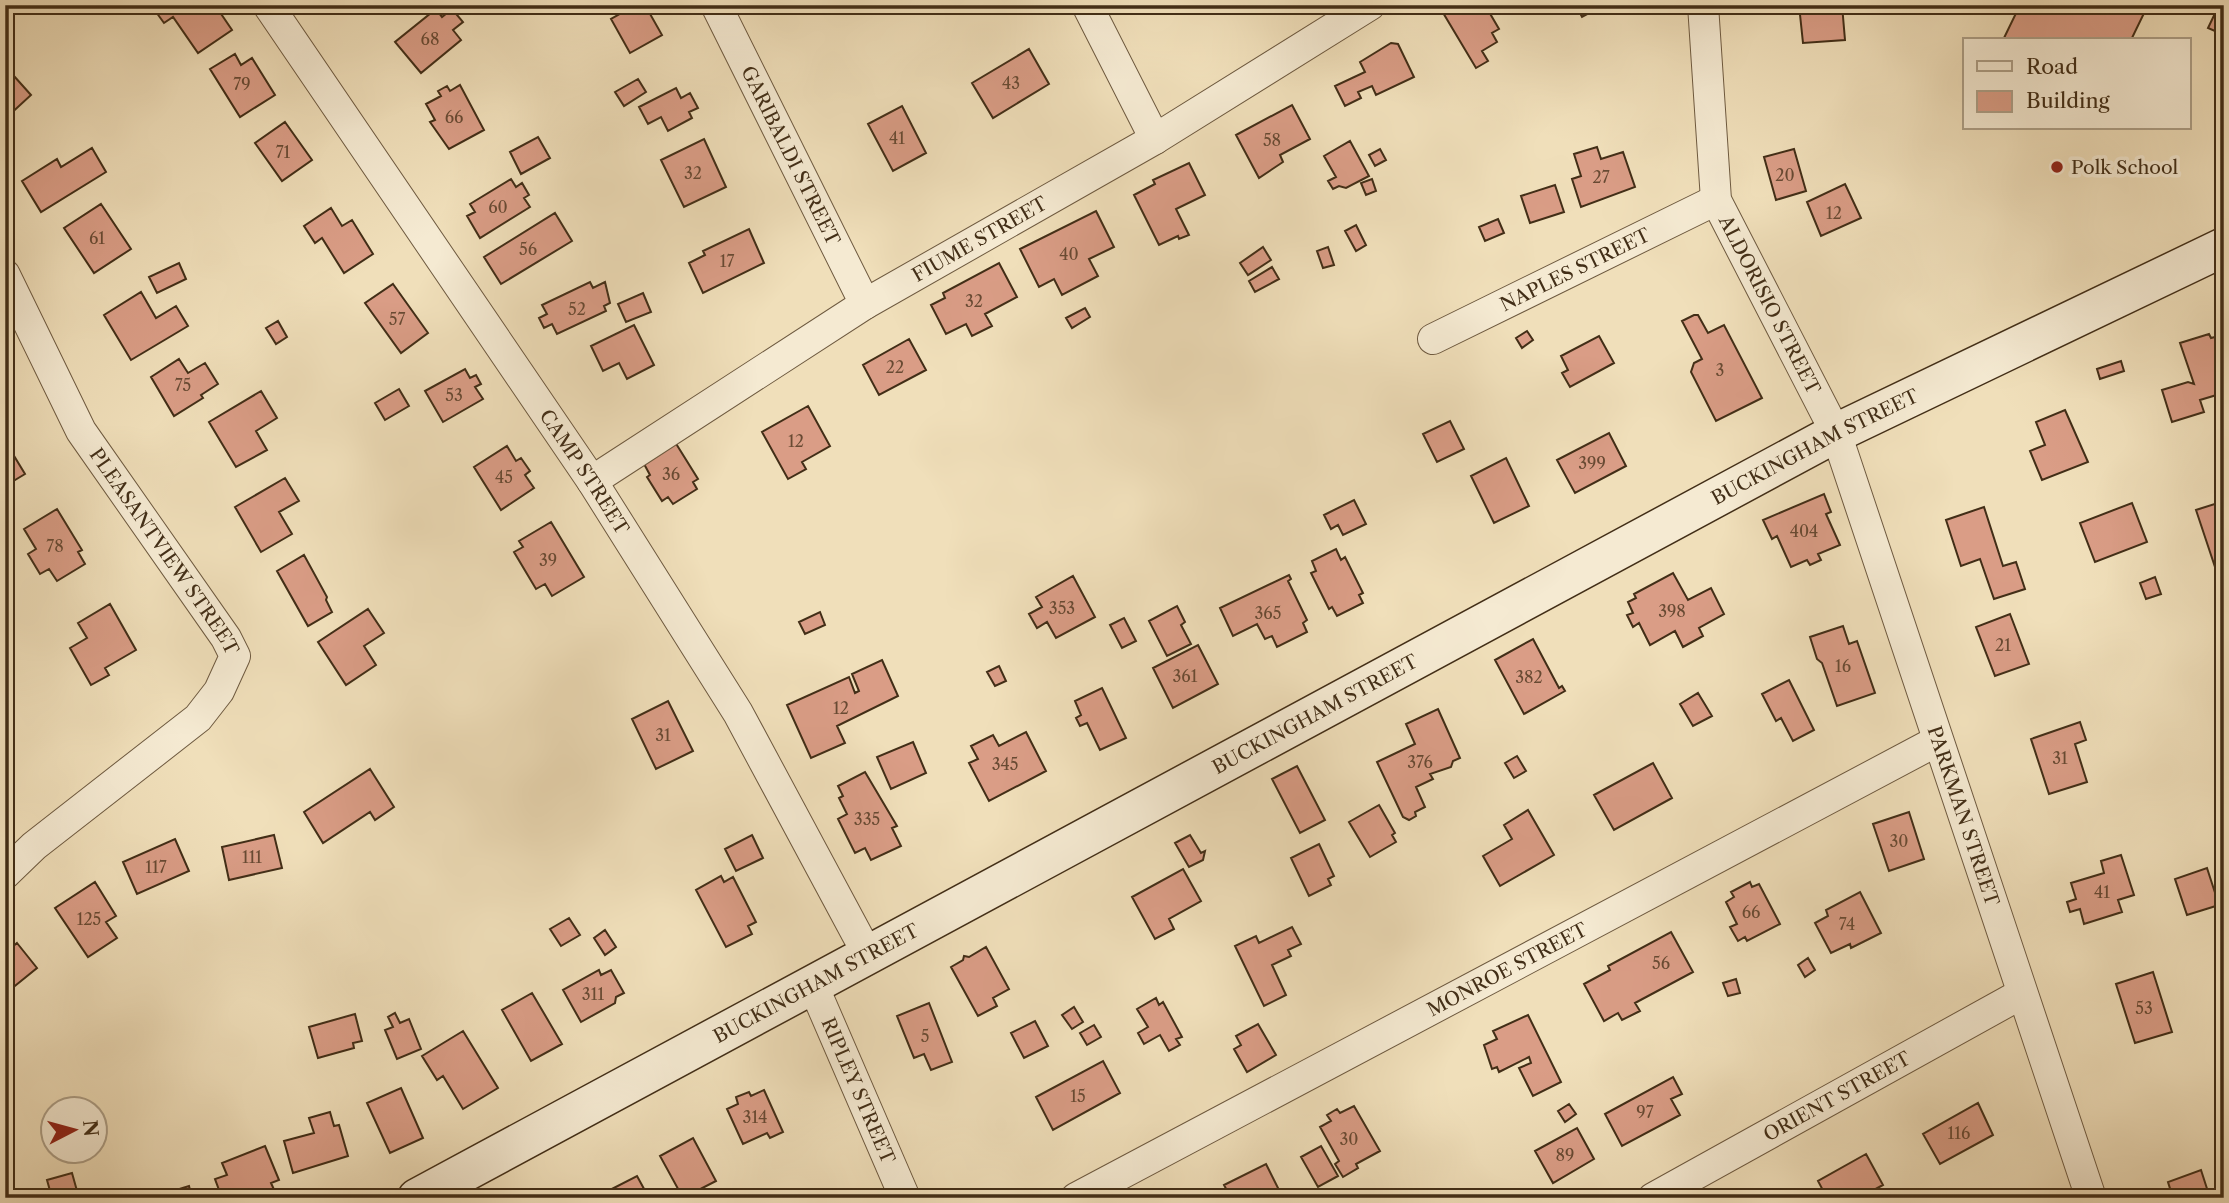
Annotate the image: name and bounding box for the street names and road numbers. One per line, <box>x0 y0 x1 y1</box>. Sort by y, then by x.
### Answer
street label: GARIBALDI STREET <box>736 62 845 250</box>
street label: FIUME STREET <box>908 192 1052 287</box>
street label: ALDORISIO STREET <box>1713 211 1825 399</box>
street label: NAPLES STREET <box>1496 223 1654 316</box>
street label: BUCKINGHAM STREET <box>1708 384 1923 510</box>
street label: CAMP STREET <box>535 405 634 539</box>
street label: PLEASANTVIEW STREET <box>85 444 244 659</box>
street label: BUCKINGHAM STREET <box>1209 649 1422 779</box>
street label: PARKMAN STREET <box>1922 723 2004 910</box>
street label: MONROE STREET <box>1423 917 1592 1021</box>
street label: BUCKINGHAM STREET <box>709 918 923 1048</box>
street label: RIPLEY STREET <box>816 1014 900 1168</box>
street label: ORIENT STREET <box>1760 1046 1915 1146</box>

